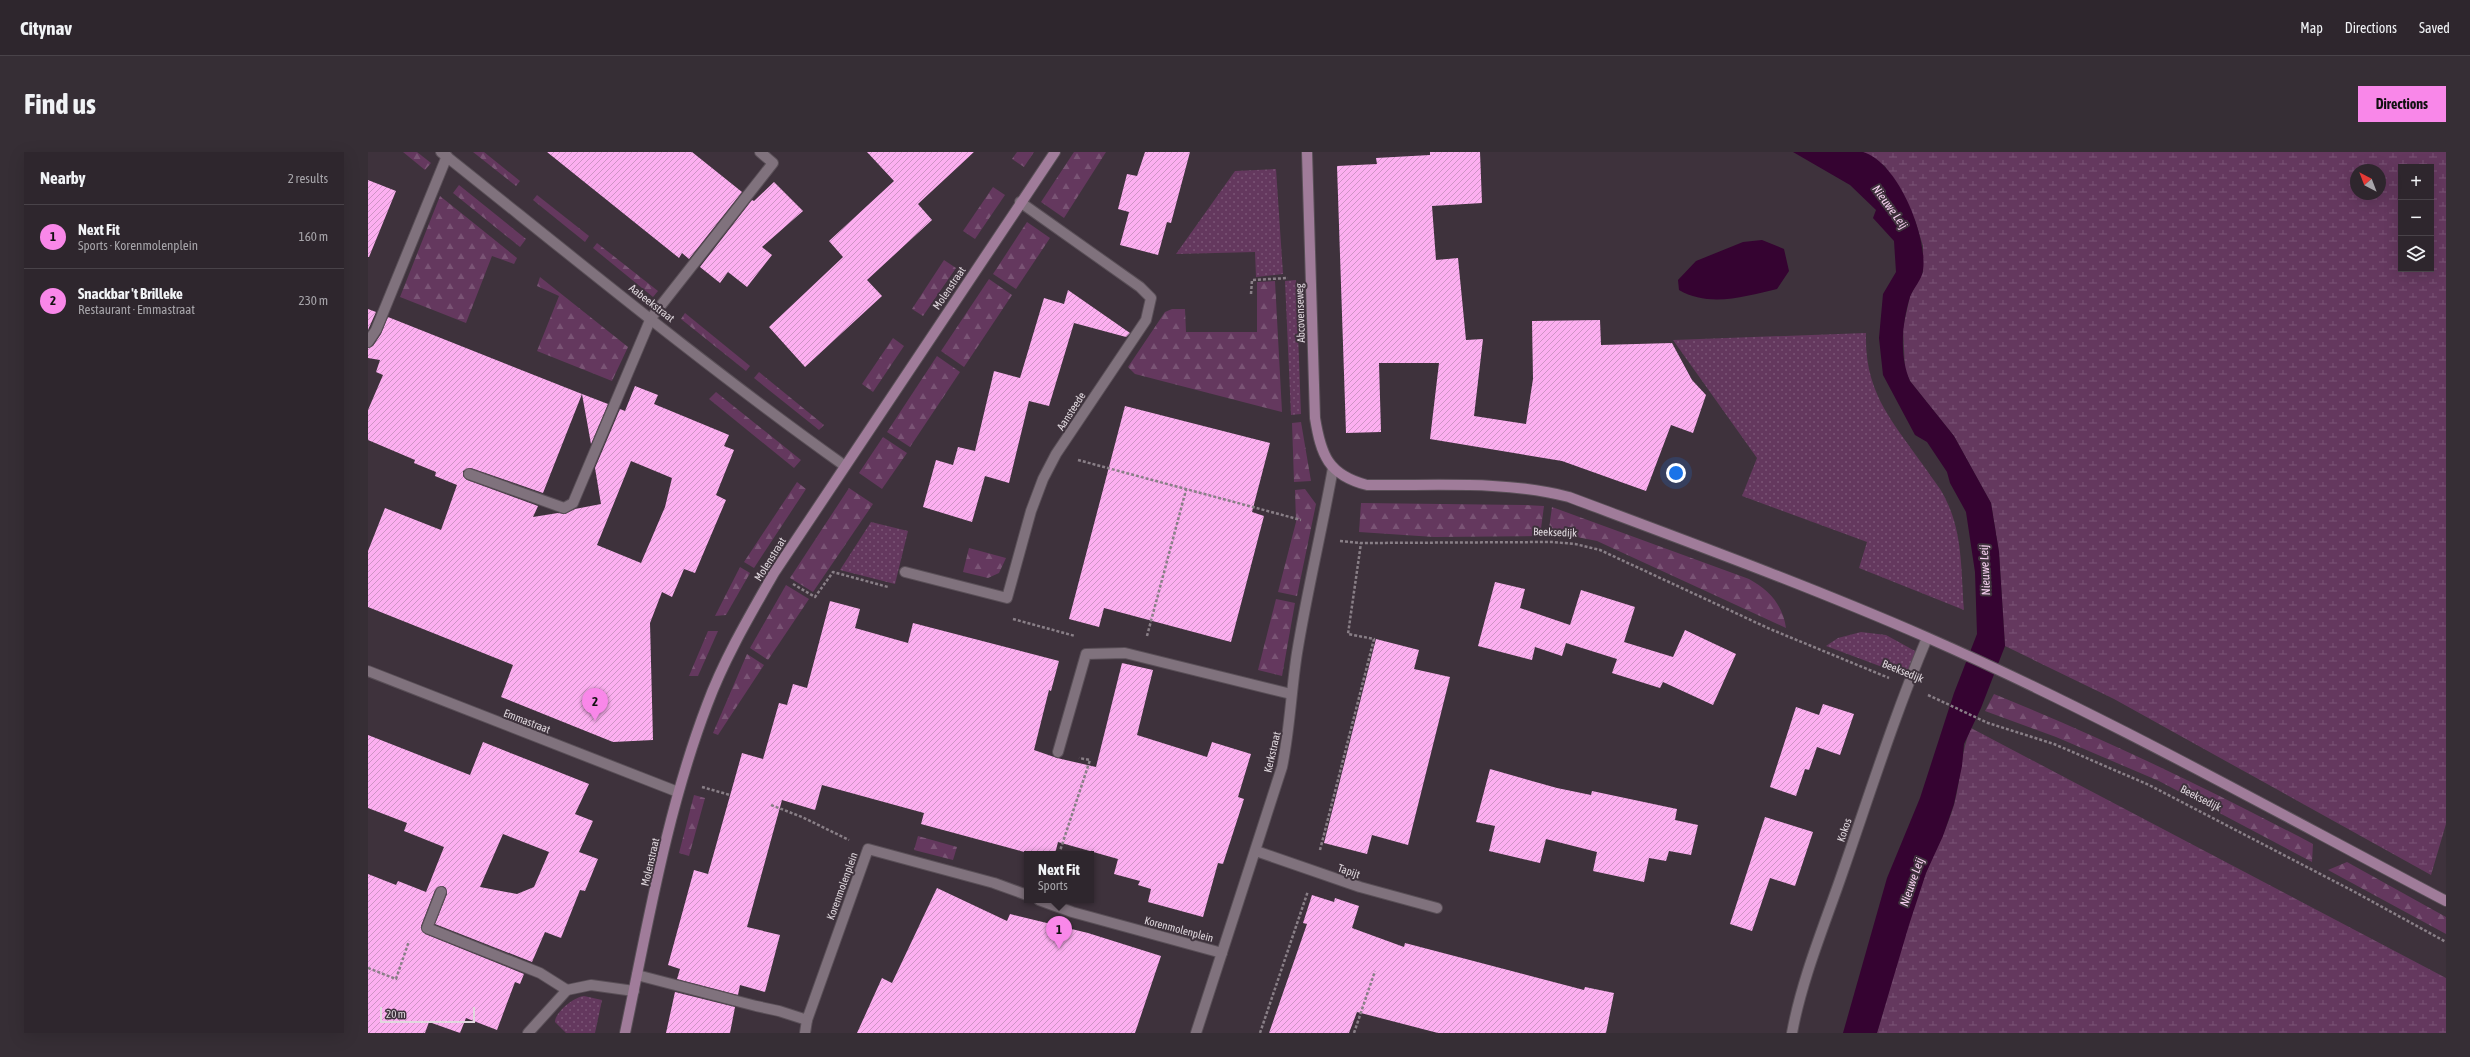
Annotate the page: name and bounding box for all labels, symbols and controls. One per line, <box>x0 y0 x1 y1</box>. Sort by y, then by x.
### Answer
text: Citynav <box>20 17 72 39</box>
text: Map <box>2300 20 2323 36</box>
text: Directions <box>2345 20 2397 36</box>
text: Saved <box>2419 20 2450 36</box>
button: Directions <box>2358 86 2446 122</box>
text: Find us <box>24 88 96 120</box>
north arrow <box>2350 164 2386 200</box>
map controls <box>2398 164 2434 272</box>
button: + <box>2398 164 2434 200</box>
text: Nearby <box>40 168 86 188</box>
text: 2 results <box>288 171 328 186</box>
water label: Nieuwe Leij <box>1869 182 1911 232</box>
button: − <box>2398 200 2434 236</box>
text: Next Fit <box>78 221 120 238</box>
text: 1 <box>50 229 56 244</box>
text: 160 m <box>299 229 328 244</box>
button: layers <box>2398 236 2434 272</box>
text: Sports · Korenmolenplein <box>78 238 198 253</box>
street label: Molenstraat <box>930 264 968 312</box>
street label: Aabeekstraat <box>627 282 677 324</box>
street label: Abcovenseweg <box>1293 283 1307 343</box>
text: Snackbar 't Brilleke <box>78 285 183 302</box>
text: 2 <box>50 293 56 308</box>
text: 230 m <box>299 293 328 308</box>
text: Restaurant · Emmastraat <box>78 302 195 317</box>
street label: Aansteede <box>1054 390 1088 432</box>
your location <box>1666 463 1686 483</box>
street label: Beeksedijk <box>1533 525 1577 539</box>
street label: Molenstraat <box>752 535 788 583</box>
water label: Nieuwe Leij <box>1977 544 1993 596</box>
street label: Beeksedijk <box>1880 657 1926 685</box>
pin: 2 <box>582 688 608 721</box>
street label: Emmastraat <box>502 707 552 735</box>
street label: Kerkstraat <box>1261 730 1283 774</box>
street label: Beeksedijk <box>2179 783 2223 813</box>
street label: Kokos <box>1834 817 1854 843</box>
street label: Molenstraat <box>639 837 661 887</box>
street label: Korenmolenplein <box>824 851 860 921</box>
popup <box>1024 851 1094 903</box>
water label: Nieuwe Leij <box>1897 855 1927 908</box>
text: Next Fit <box>1038 861 1080 878</box>
street label: Tapijt <box>1336 862 1362 880</box>
text: Sports <box>1038 878 1068 893</box>
street label: Korenmolenplein <box>1143 914 1215 944</box>
pin: 1 <box>1046 916 1072 949</box>
scale bar <box>380 1005 475 1024</box>
text: 20 m <box>386 1008 406 1020</box>

